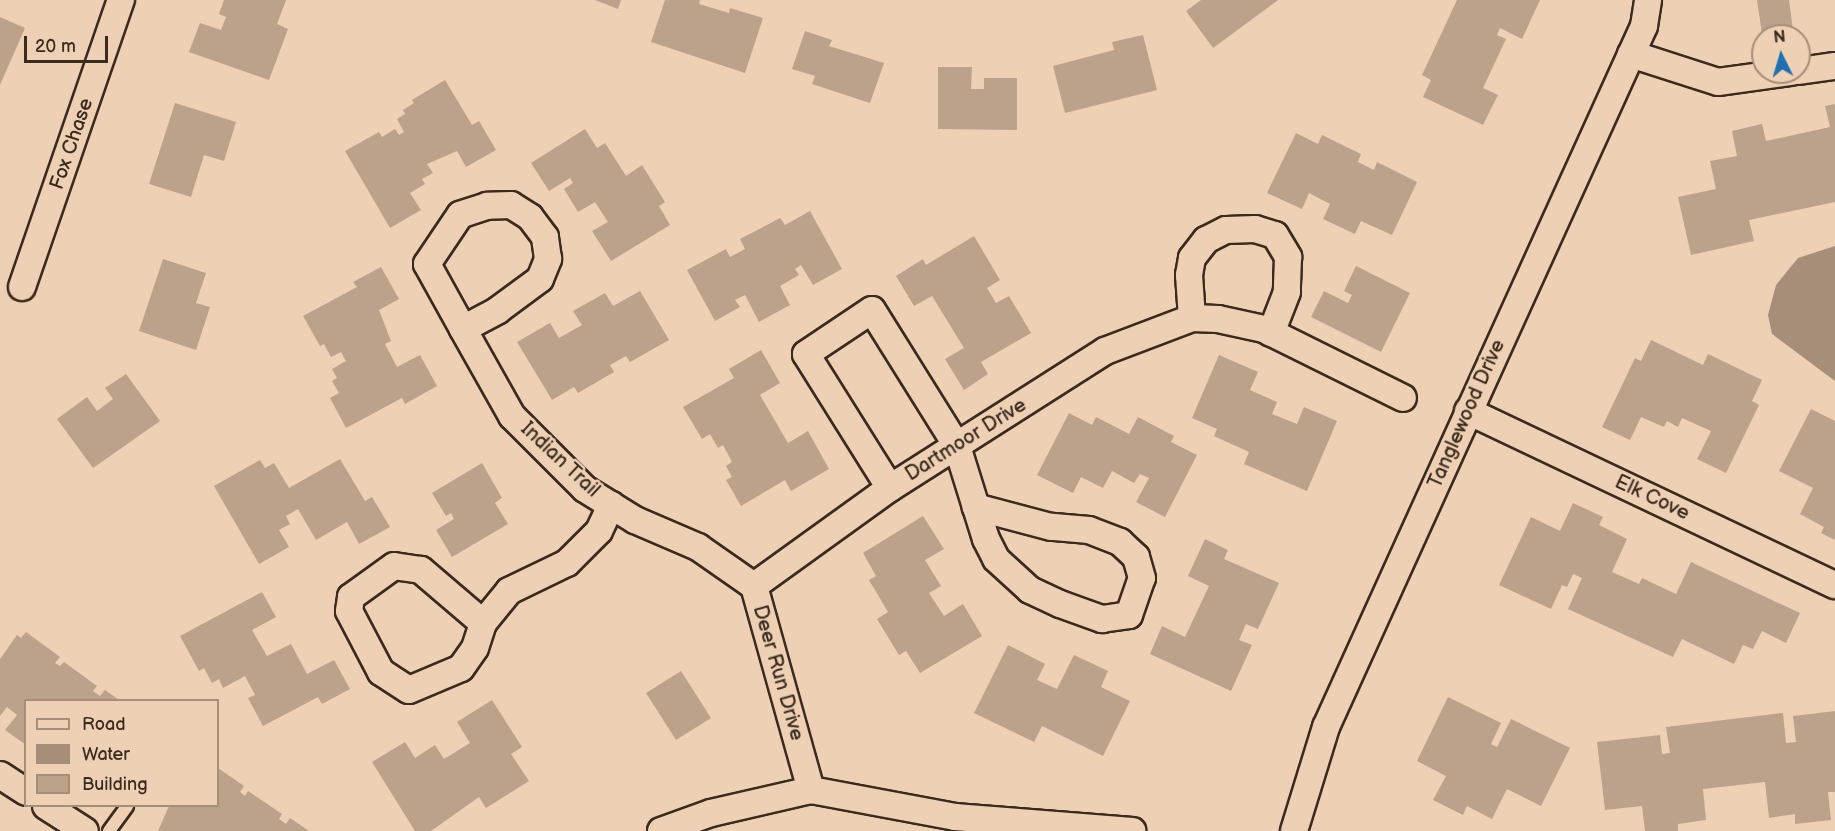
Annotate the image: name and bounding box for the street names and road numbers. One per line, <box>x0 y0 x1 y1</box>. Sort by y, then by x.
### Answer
street label: Fox Chase <box>45 95 99 193</box>
street label: Tanglewood Drive <box>1423 336 1511 492</box>
street label: Dartmoor Drive <box>901 393 1031 487</box>
street label: Indian Trail <box>515 417 605 503</box>
street label: Elk Cove <box>1611 470 1693 526</box>
street label: Deer Run Drive <box>747 603 809 743</box>

